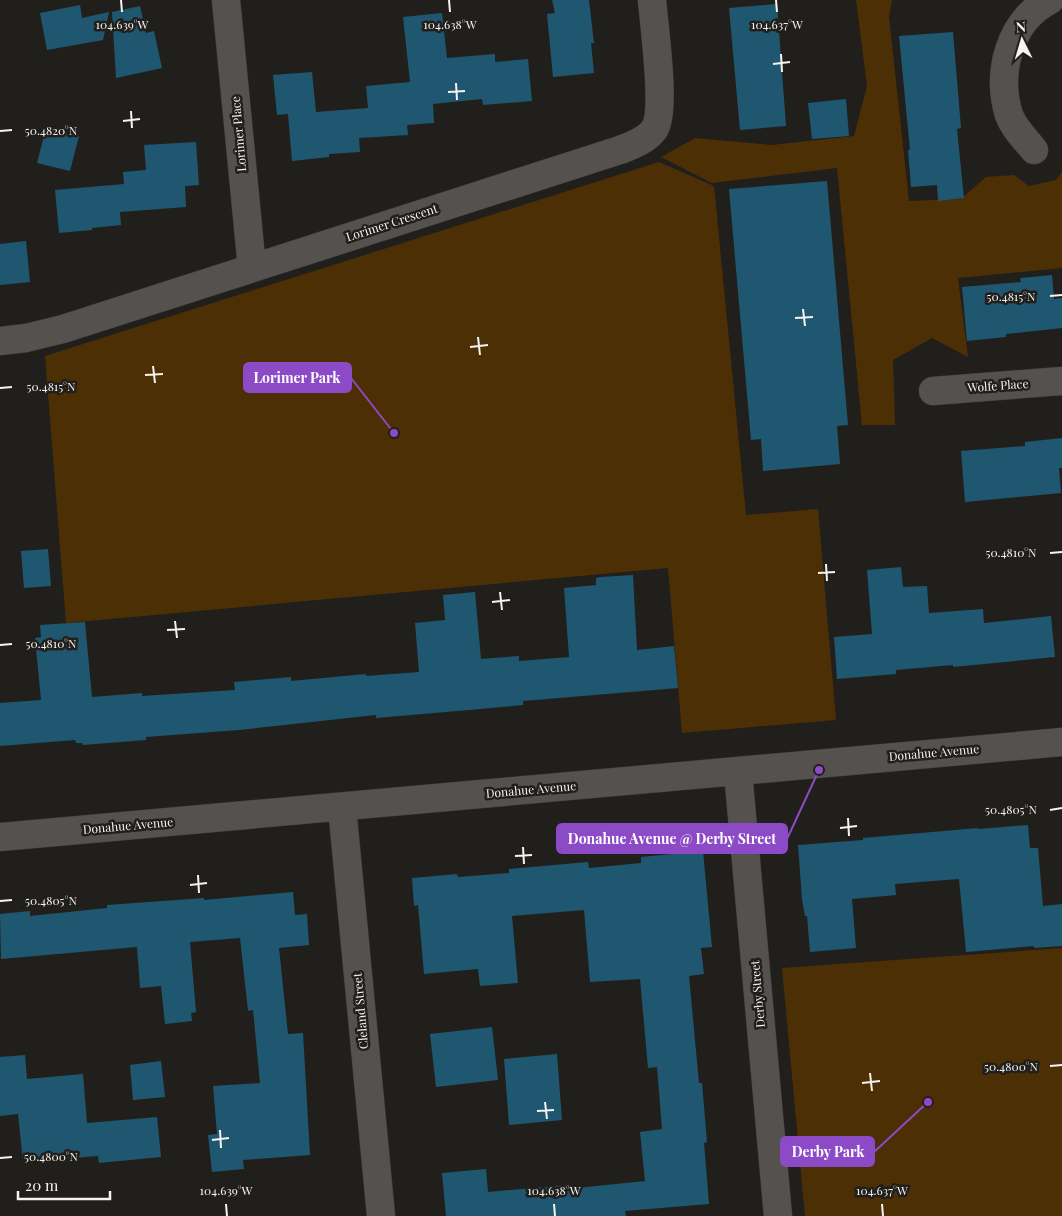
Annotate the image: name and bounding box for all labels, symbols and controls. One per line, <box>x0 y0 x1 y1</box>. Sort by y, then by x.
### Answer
north arrow <box>997 15 1047 65</box>
text: 104.639°W <box>96 16 149 32</box>
text: 104.638°W <box>423 16 477 32</box>
text: 104.637°W <box>751 16 803 32</box>
text: N <box>1015 17 1027 36</box>
street label: Lorimer Place <box>227 96 249 172</box>
text: 50.4820°N <box>25 122 78 138</box>
street label: Lorimer Crescent <box>344 199 440 244</box>
text: 50.4815°N <box>987 288 1036 304</box>
callout: Lorimer Park <box>244 363 351 392</box>
text: Lorimer Park <box>254 368 341 387</box>
street label: Wolfe Place <box>966 375 1029 395</box>
text: 50.4815°N <box>27 378 76 394</box>
text: 50.4810°N <box>985 544 1037 560</box>
text: 50.4810°N <box>25 635 77 651</box>
street label: Donahue Avenue <box>888 740 980 764</box>
street label: Donahue Avenue <box>485 777 577 801</box>
text: 50.4805°N <box>985 801 1037 817</box>
street label: Donahue Avenue <box>82 813 174 837</box>
callout: Donahue Avenue @ Derby Street <box>557 824 787 853</box>
text: Donahue Avenue @ Derby Street <box>568 829 776 848</box>
text: 50.4805°N <box>25 892 77 908</box>
street label: Derby Street <box>746 959 768 1028</box>
street label: Cleland Street <box>349 972 371 1050</box>
text: 50.4800°N <box>984 1058 1038 1074</box>
callout: Derby Park <box>781 1137 874 1166</box>
text: Derby Park <box>792 1142 865 1161</box>
text: 50.4800°N <box>24 1148 78 1164</box>
scale bar <box>18 1168 110 1200</box>
text: 20 m <box>25 1175 59 1195</box>
text: 104.639°W <box>200 1182 253 1198</box>
text: 104.638°W <box>527 1182 581 1198</box>
text: 104.637°W <box>856 1182 908 1198</box>

